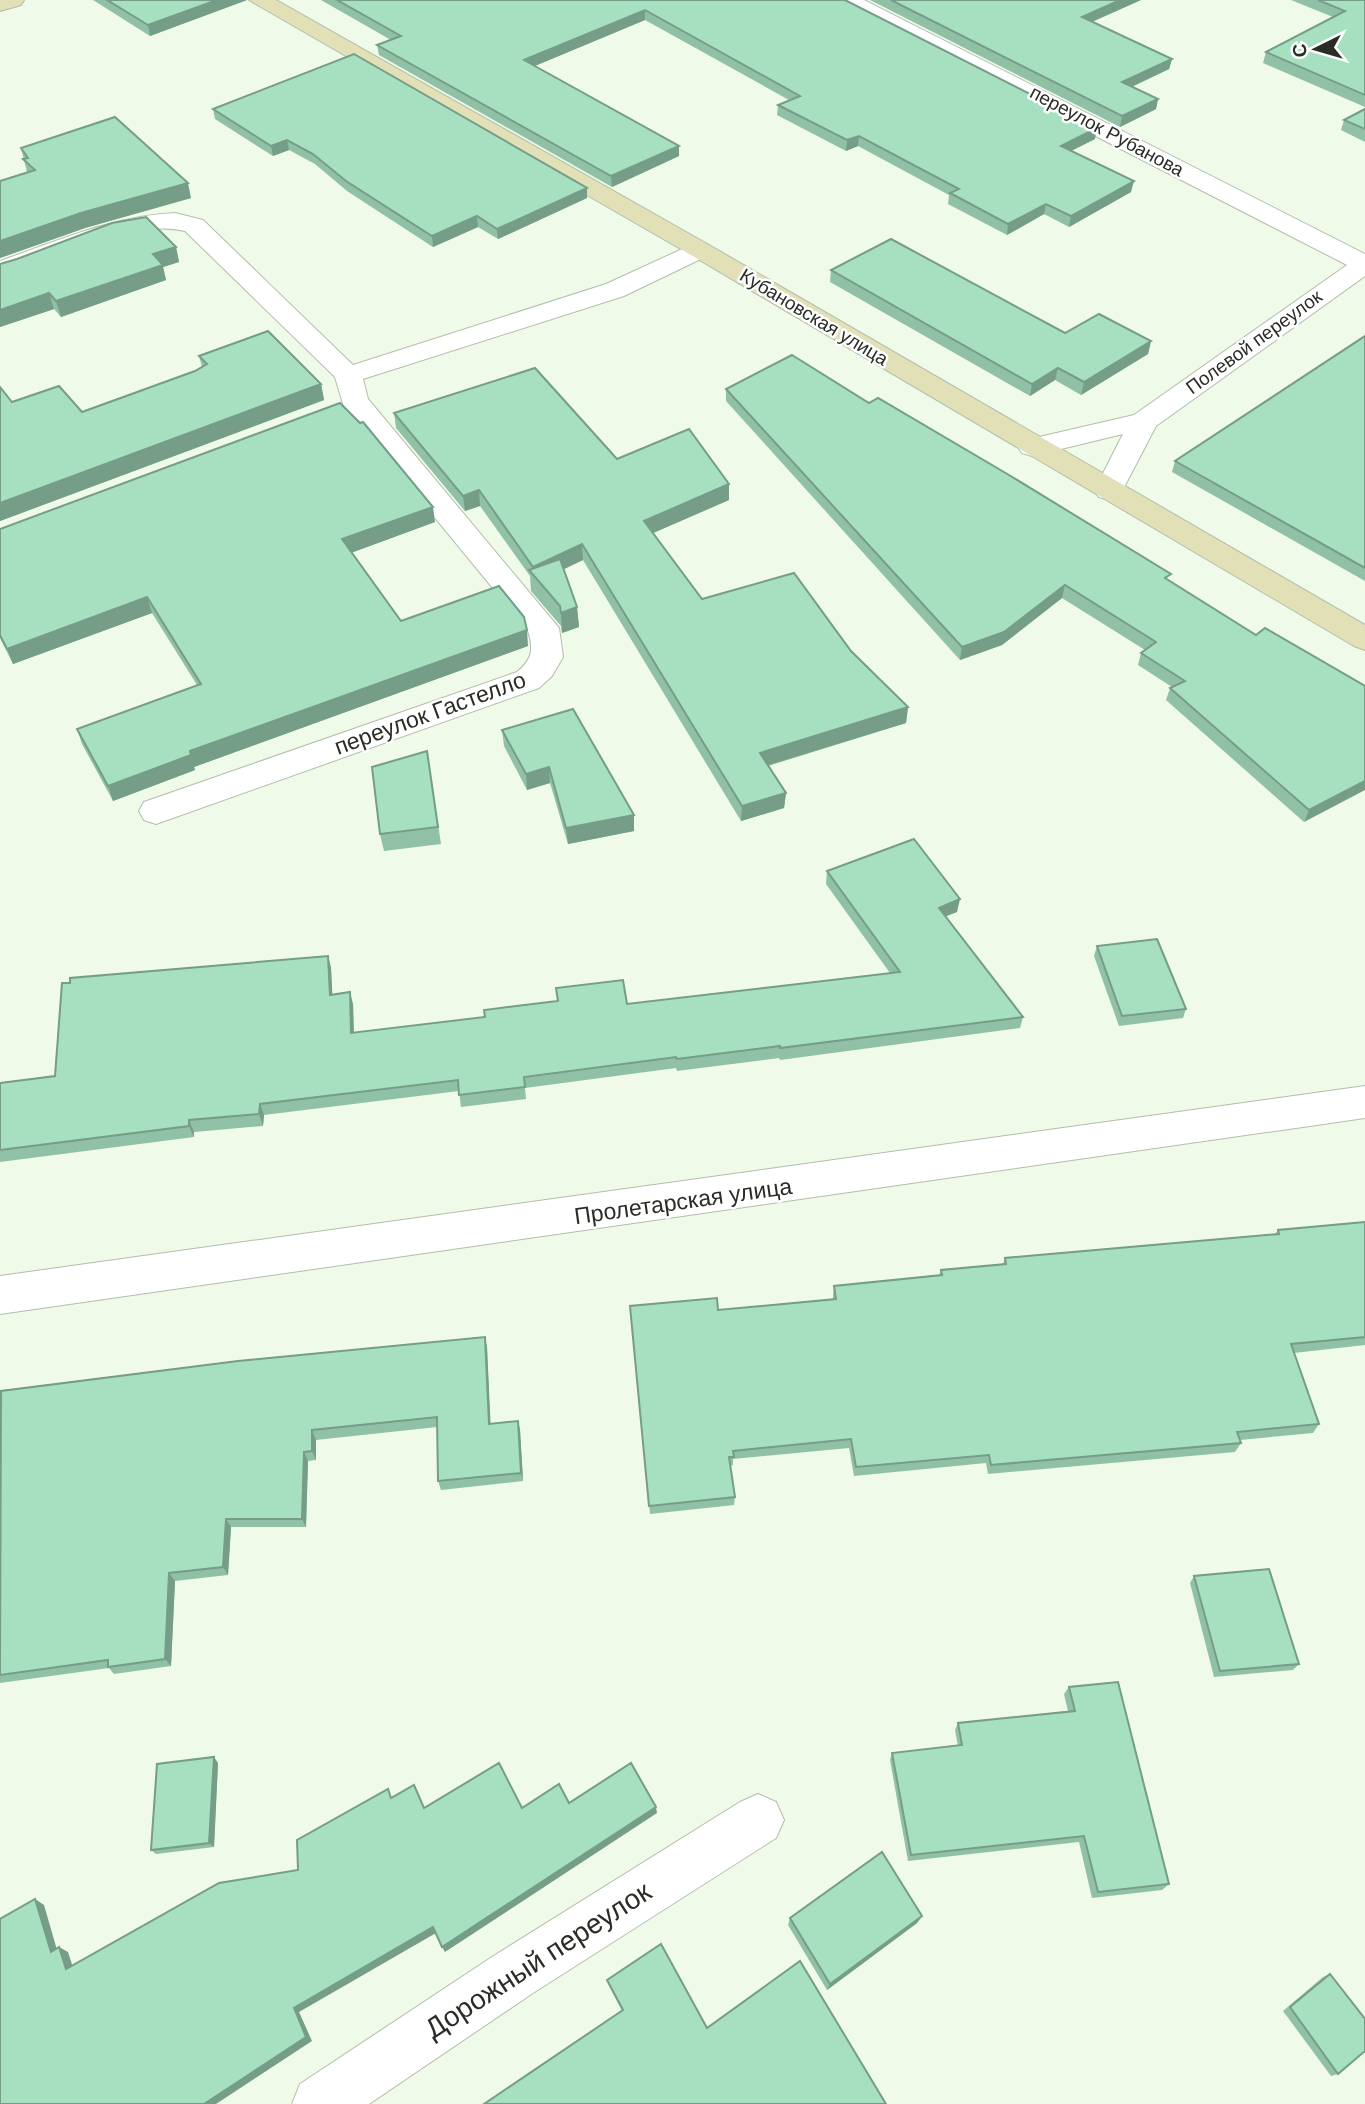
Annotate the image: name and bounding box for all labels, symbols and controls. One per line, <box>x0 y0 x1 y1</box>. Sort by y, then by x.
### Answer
north arrow <box>1281 14 1351 84</box>
text: С <box>1286 42 1313 58</box>
street label: переулок Рубанова <box>1026 80 1189 182</box>
street label: Кубановская улица <box>735 263 893 371</box>
street label: Полевой переулок <box>1181 284 1328 400</box>
street label: переулок Гастелло <box>330 664 530 762</box>
street label: Пролетарская улица <box>572 1171 794 1231</box>
street label: Дорожный переулок <box>418 1873 659 2047</box>

